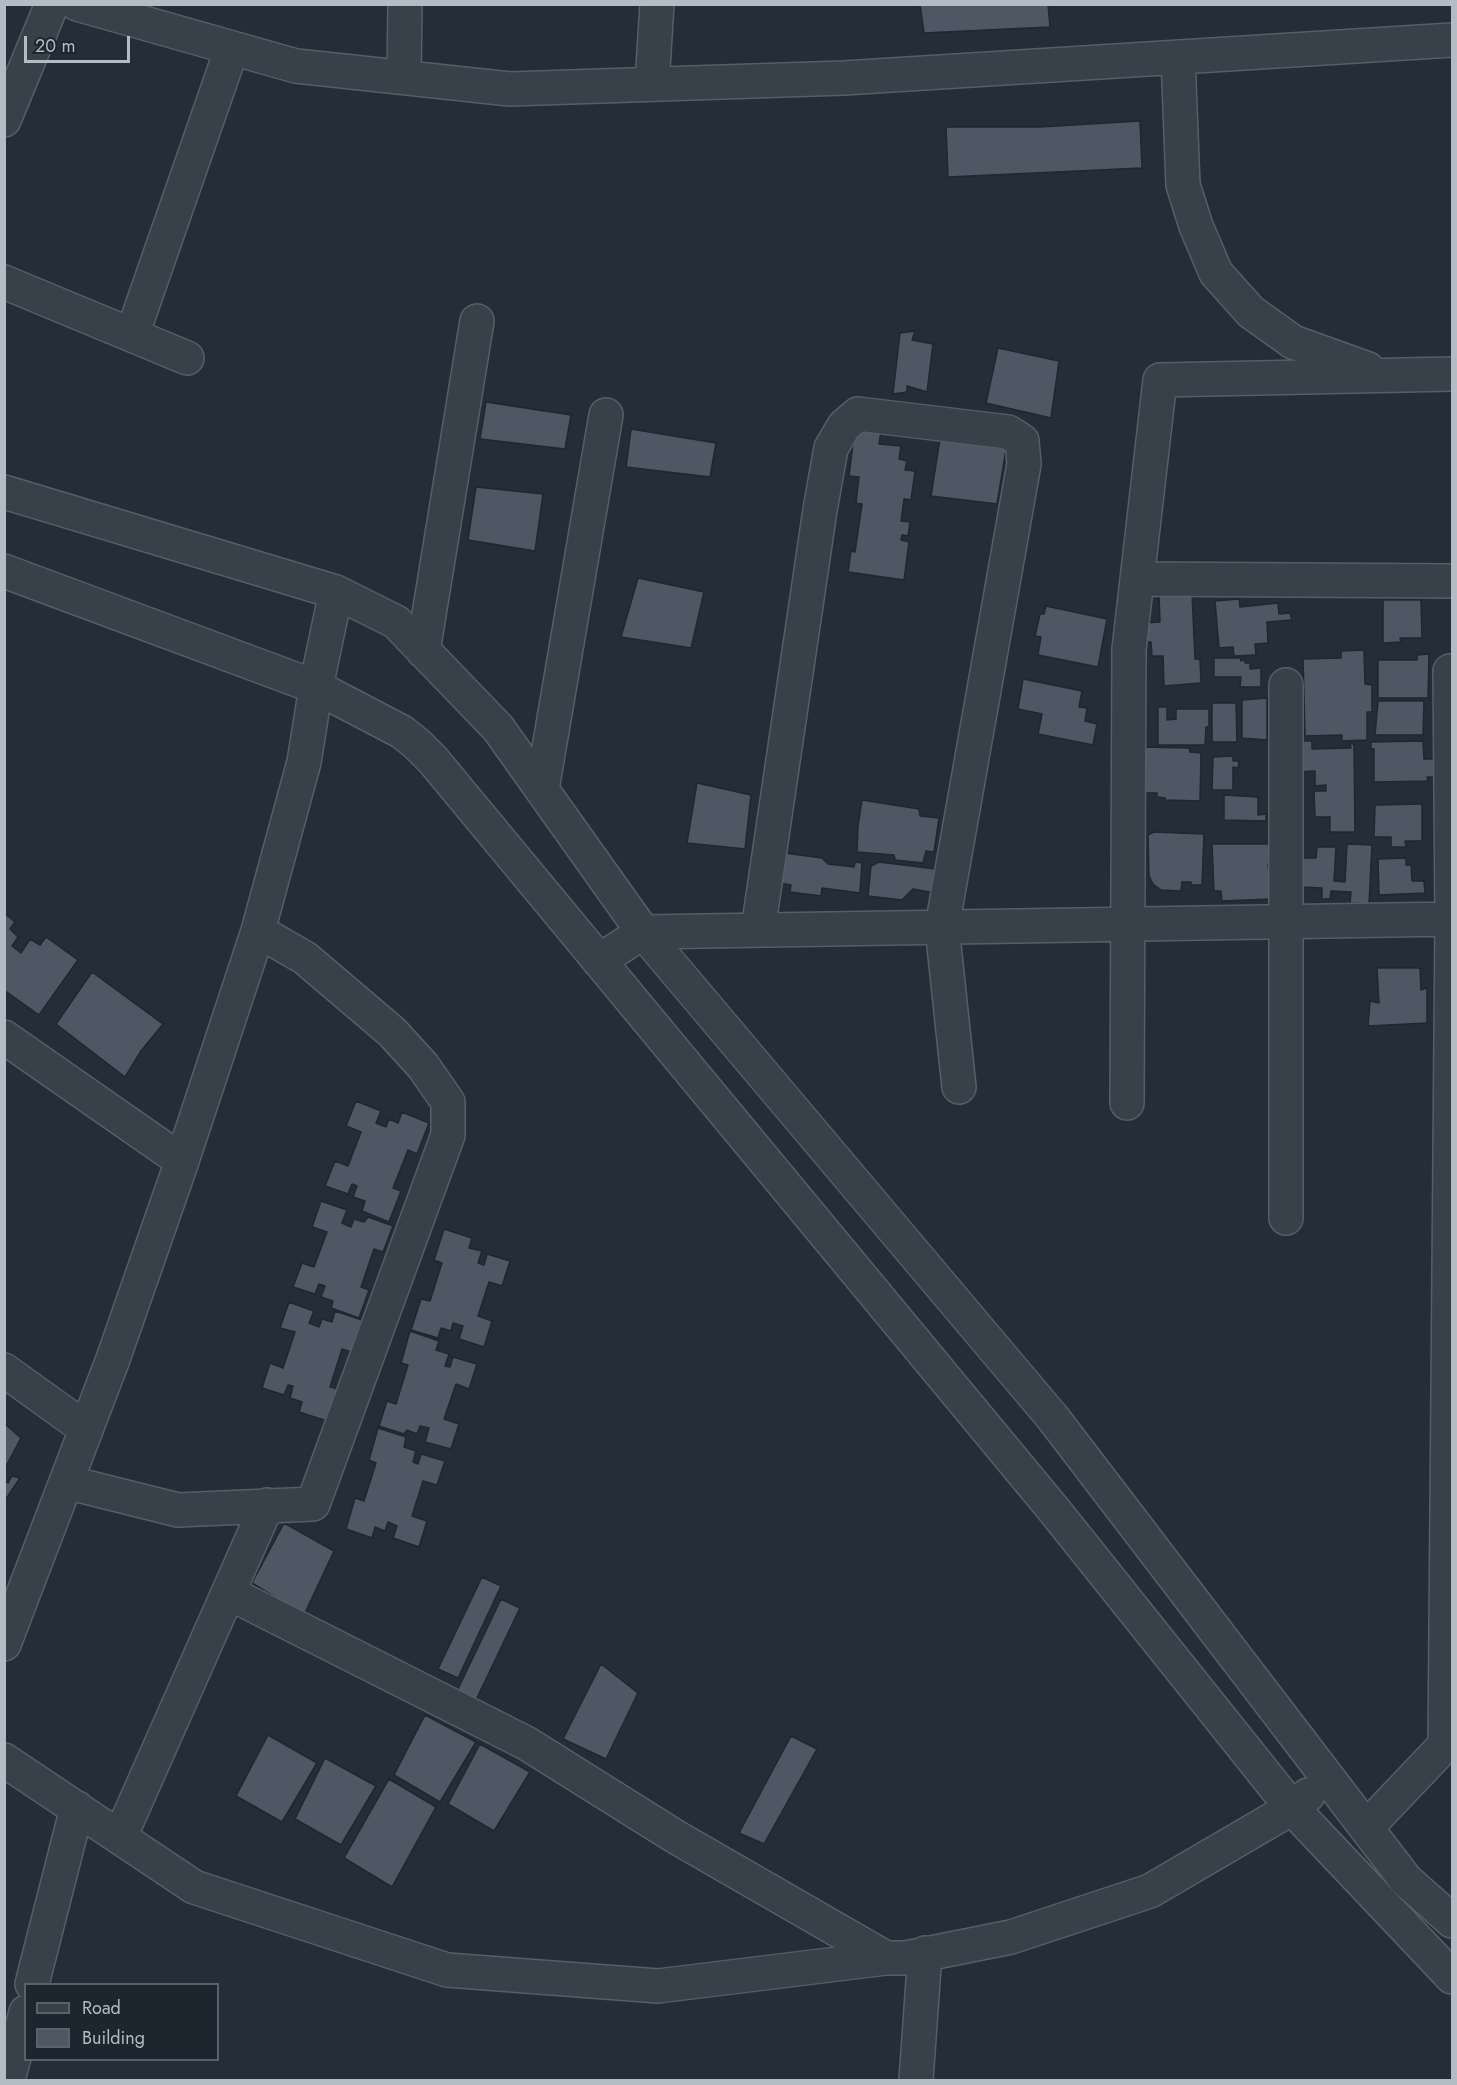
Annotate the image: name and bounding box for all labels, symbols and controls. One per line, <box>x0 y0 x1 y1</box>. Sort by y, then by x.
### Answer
scale bar <box>27 24 134 62</box>
text: 20 m <box>35 33 75 59</box>
legend <box>24 1983 219 2061</box>
text: Road <box>82 1995 121 2021</box>
text: Building <box>82 2025 145 2051</box>

